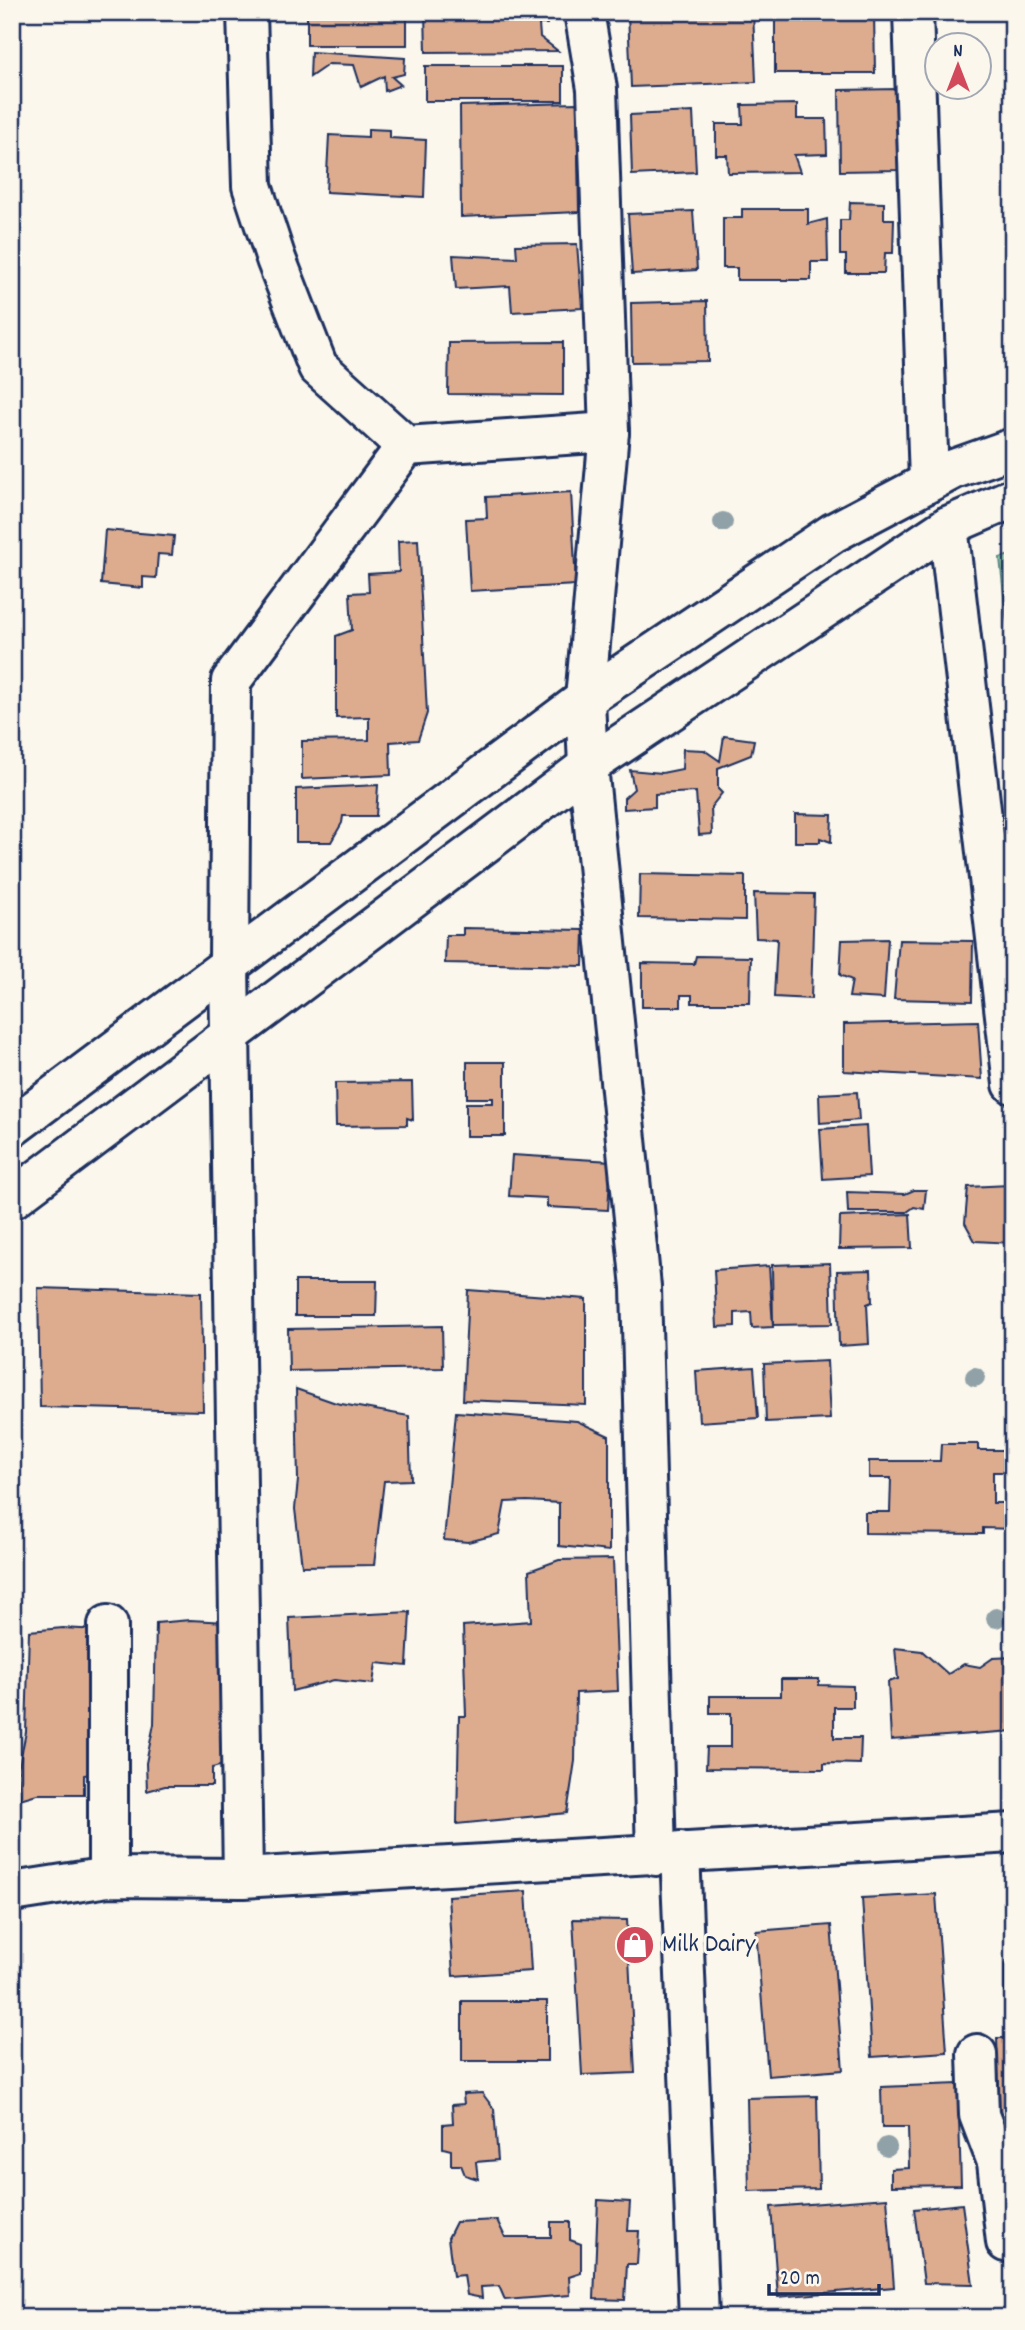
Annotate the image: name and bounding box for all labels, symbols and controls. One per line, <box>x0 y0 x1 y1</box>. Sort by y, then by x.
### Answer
north arrow <box>923 32 993 102</box>
text: N <box>953 39 963 66</box>
shop icon: Milk Dairy <box>614 1924 656 1966</box>
place label: Milk Dairy <box>662 1927 756 1964</box>
scale bar <box>769 2253 880 2297</box>
text: 20 m <box>780 2265 820 2295</box>

